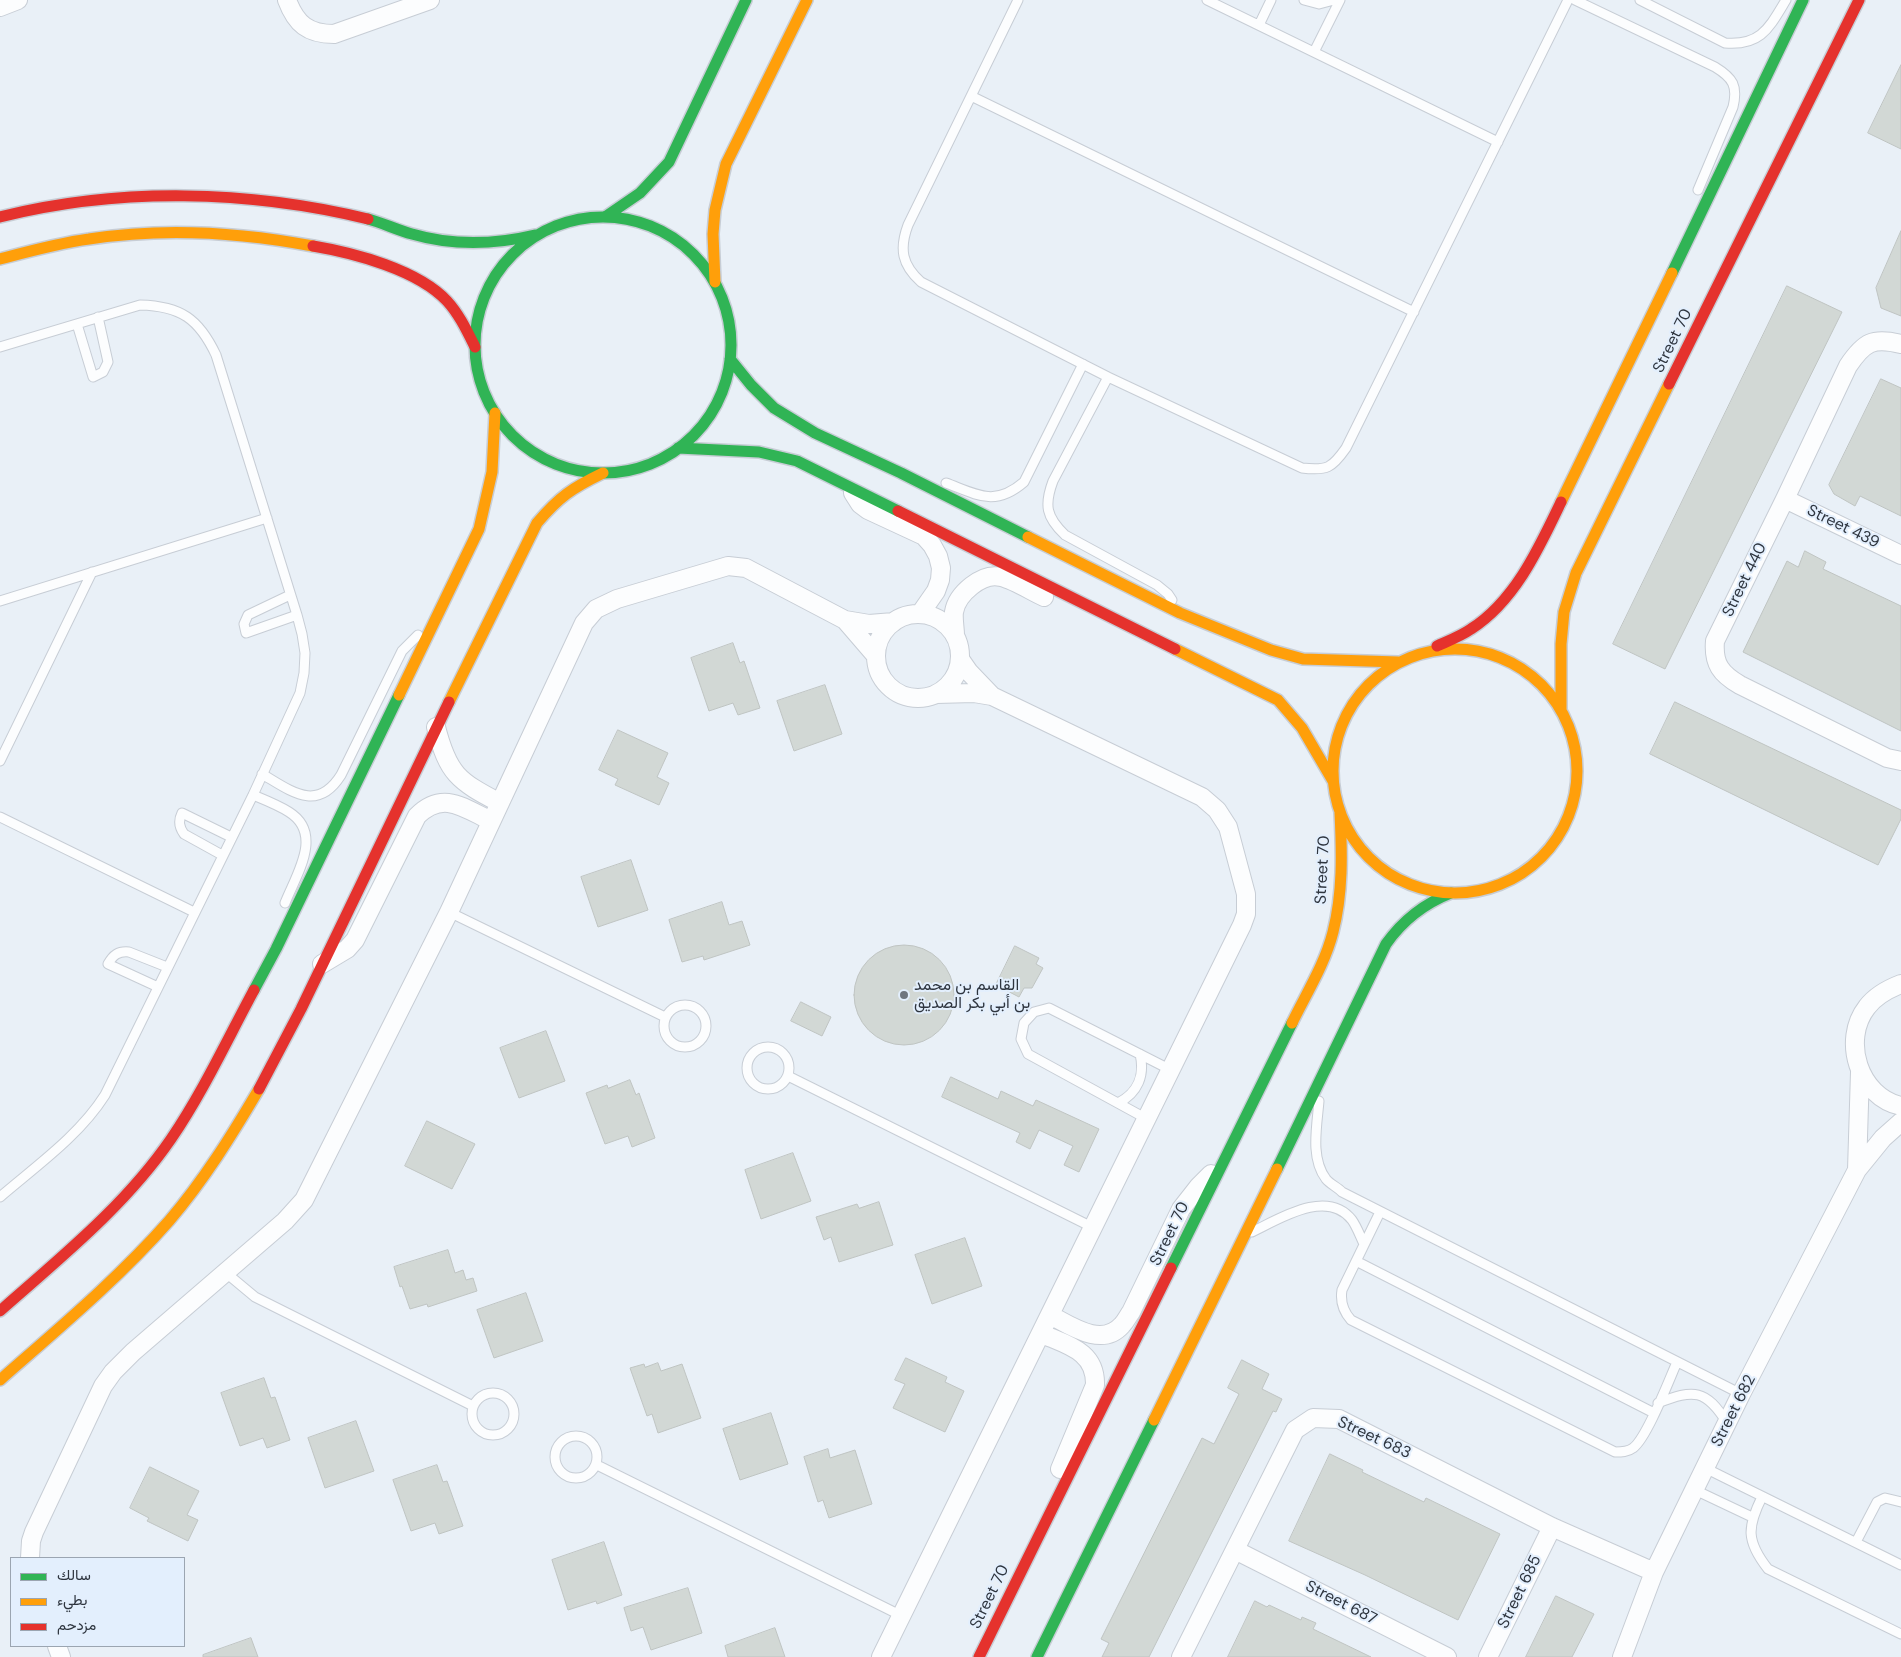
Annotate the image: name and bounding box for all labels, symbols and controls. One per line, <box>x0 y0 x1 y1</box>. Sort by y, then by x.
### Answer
street label: Street 70 <box>1649 306 1697 376</box>
street label: Street 439 <box>1804 501 1882 553</box>
street label: Street 440 <box>1719 540 1771 620</box>
street label: Street 70 <box>1312 835 1334 905</box>
place label: القاسم بن محمد بن أبي بكر الصديق <box>914 976 1030 1014</box>
marker: القاسم بن محمد بن أبي بكر الصديق <box>898 989 910 1001</box>
street label: Street 70 <box>1146 1199 1194 1269</box>
street label: Street 682 <box>1708 1372 1760 1450</box>
street label: Street 683 <box>1334 1413 1414 1463</box>
street label: Street 685 <box>1494 1552 1546 1632</box>
legend <box>10 1557 185 1647</box>
street label: Street 70 <box>966 1562 1014 1632</box>
text: سالك <box>57 1565 91 1585</box>
street label: Street 687 <box>1302 1577 1380 1629</box>
text: بطيء <box>57 1590 87 1610</box>
text: مزدحم <box>57 1615 96 1635</box>

